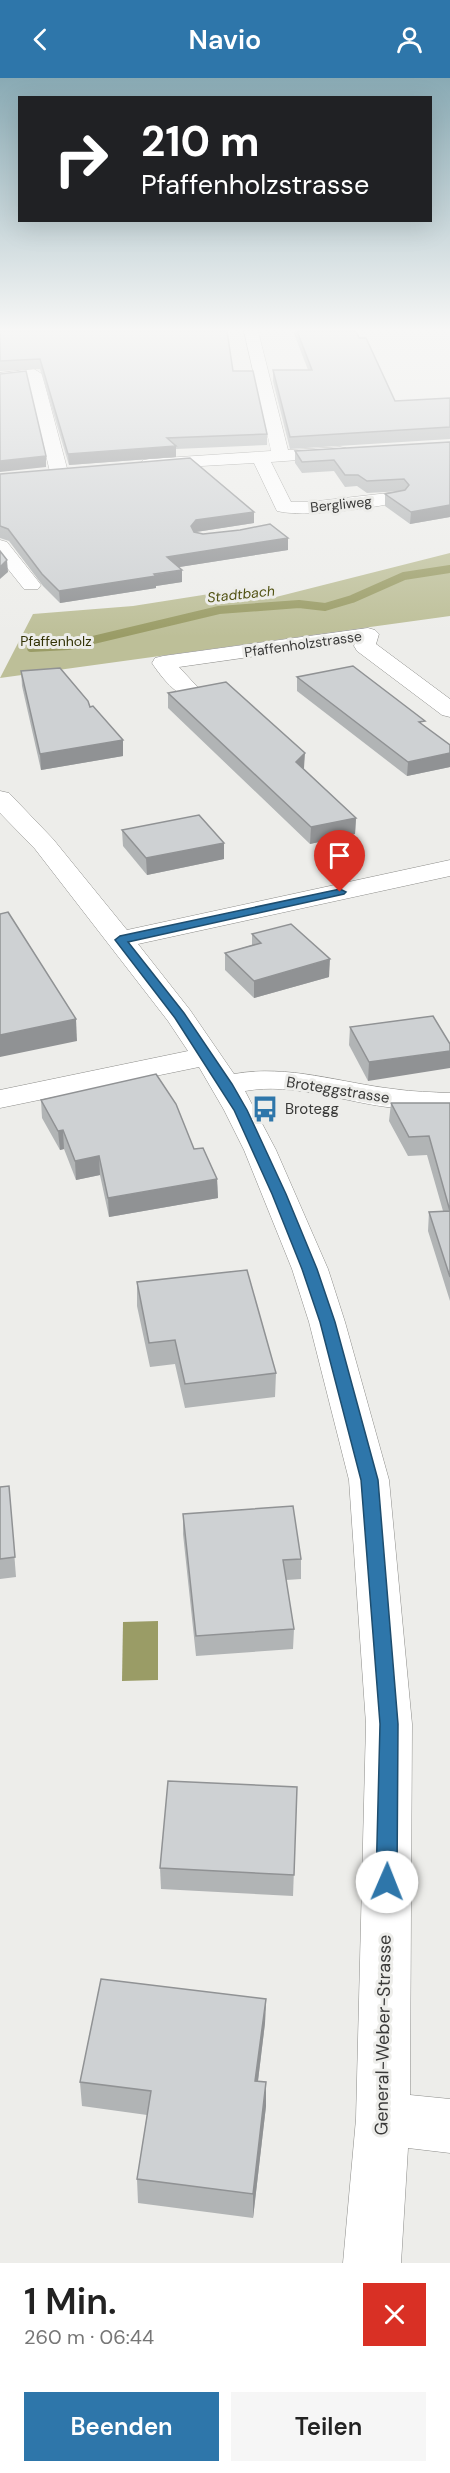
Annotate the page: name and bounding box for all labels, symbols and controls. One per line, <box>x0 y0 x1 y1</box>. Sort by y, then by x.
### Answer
text: Navio <box>189 22 261 57</box>
icon: back <box>24 23 57 56</box>
icon: person <box>393 23 426 56</box>
text: 210 m <box>141 114 259 169</box>
icon: right <box>42 120 120 198</box>
text: Pfaffenholzstrasse <box>141 167 369 202</box>
street label: Bergliweg <box>309 492 373 516</box>
water label: Stadtbach <box>206 581 276 607</box>
street label: Pfaffenholzstrasse <box>243 627 363 661</box>
park label: Pfaffenholz <box>20 632 92 650</box>
pin <box>314 830 365 892</box>
icon: arrive <box>323 839 356 872</box>
street label: Broteggstrasse <box>285 1072 391 1108</box>
bus stop icon: Brotegg <box>250 1094 280 1124</box>
place label: Brotegg <box>285 1099 339 1119</box>
position arrow <box>355 1850 419 1914</box>
street label: General-Weber-Strasse <box>369 1934 397 2136</box>
text: 1 Min. <box>24 2278 116 2325</box>
button: close <box>363 2283 426 2346</box>
text: 260 m · 06:44 <box>24 2324 154 2350</box>
button: Beenden <box>24 2392 219 2461</box>
button: Teilen <box>231 2392 426 2461</box>

